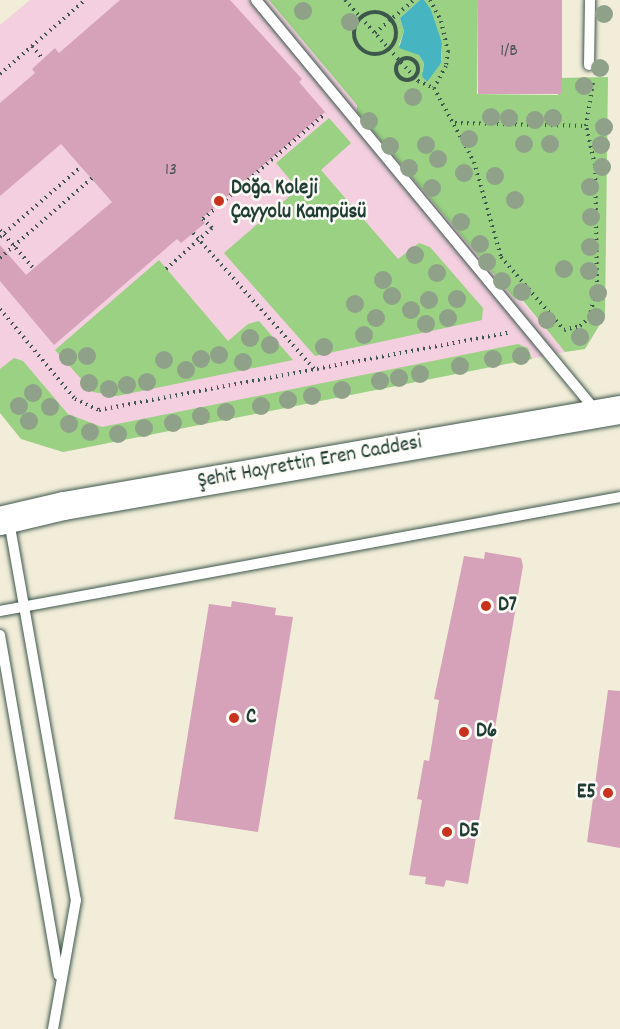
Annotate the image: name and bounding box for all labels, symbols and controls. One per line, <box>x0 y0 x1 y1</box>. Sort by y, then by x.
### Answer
house number: 1/B <box>500 41 518 63</box>
house number: 13 <box>165 160 177 182</box>
place label: Doğa Koleji Çayyolu Kampüsü <box>231 176 366 226</box>
marker: Doğa Koleji Çayyolu Kampüsü <box>212 194 226 208</box>
street label: Şehit Hayrettin Eren Caddesi <box>196 431 424 495</box>
place label: D7 <box>498 593 517 619</box>
marker: D7 <box>479 599 493 613</box>
place label: C <box>246 705 256 731</box>
marker: C <box>227 711 241 725</box>
place label: D6 <box>476 719 497 745</box>
marker: D6 <box>457 725 471 739</box>
place label: E5 <box>577 780 596 806</box>
marker: E5 <box>601 786 615 800</box>
place label: D5 <box>459 819 480 845</box>
marker: D5 <box>440 825 454 839</box>

